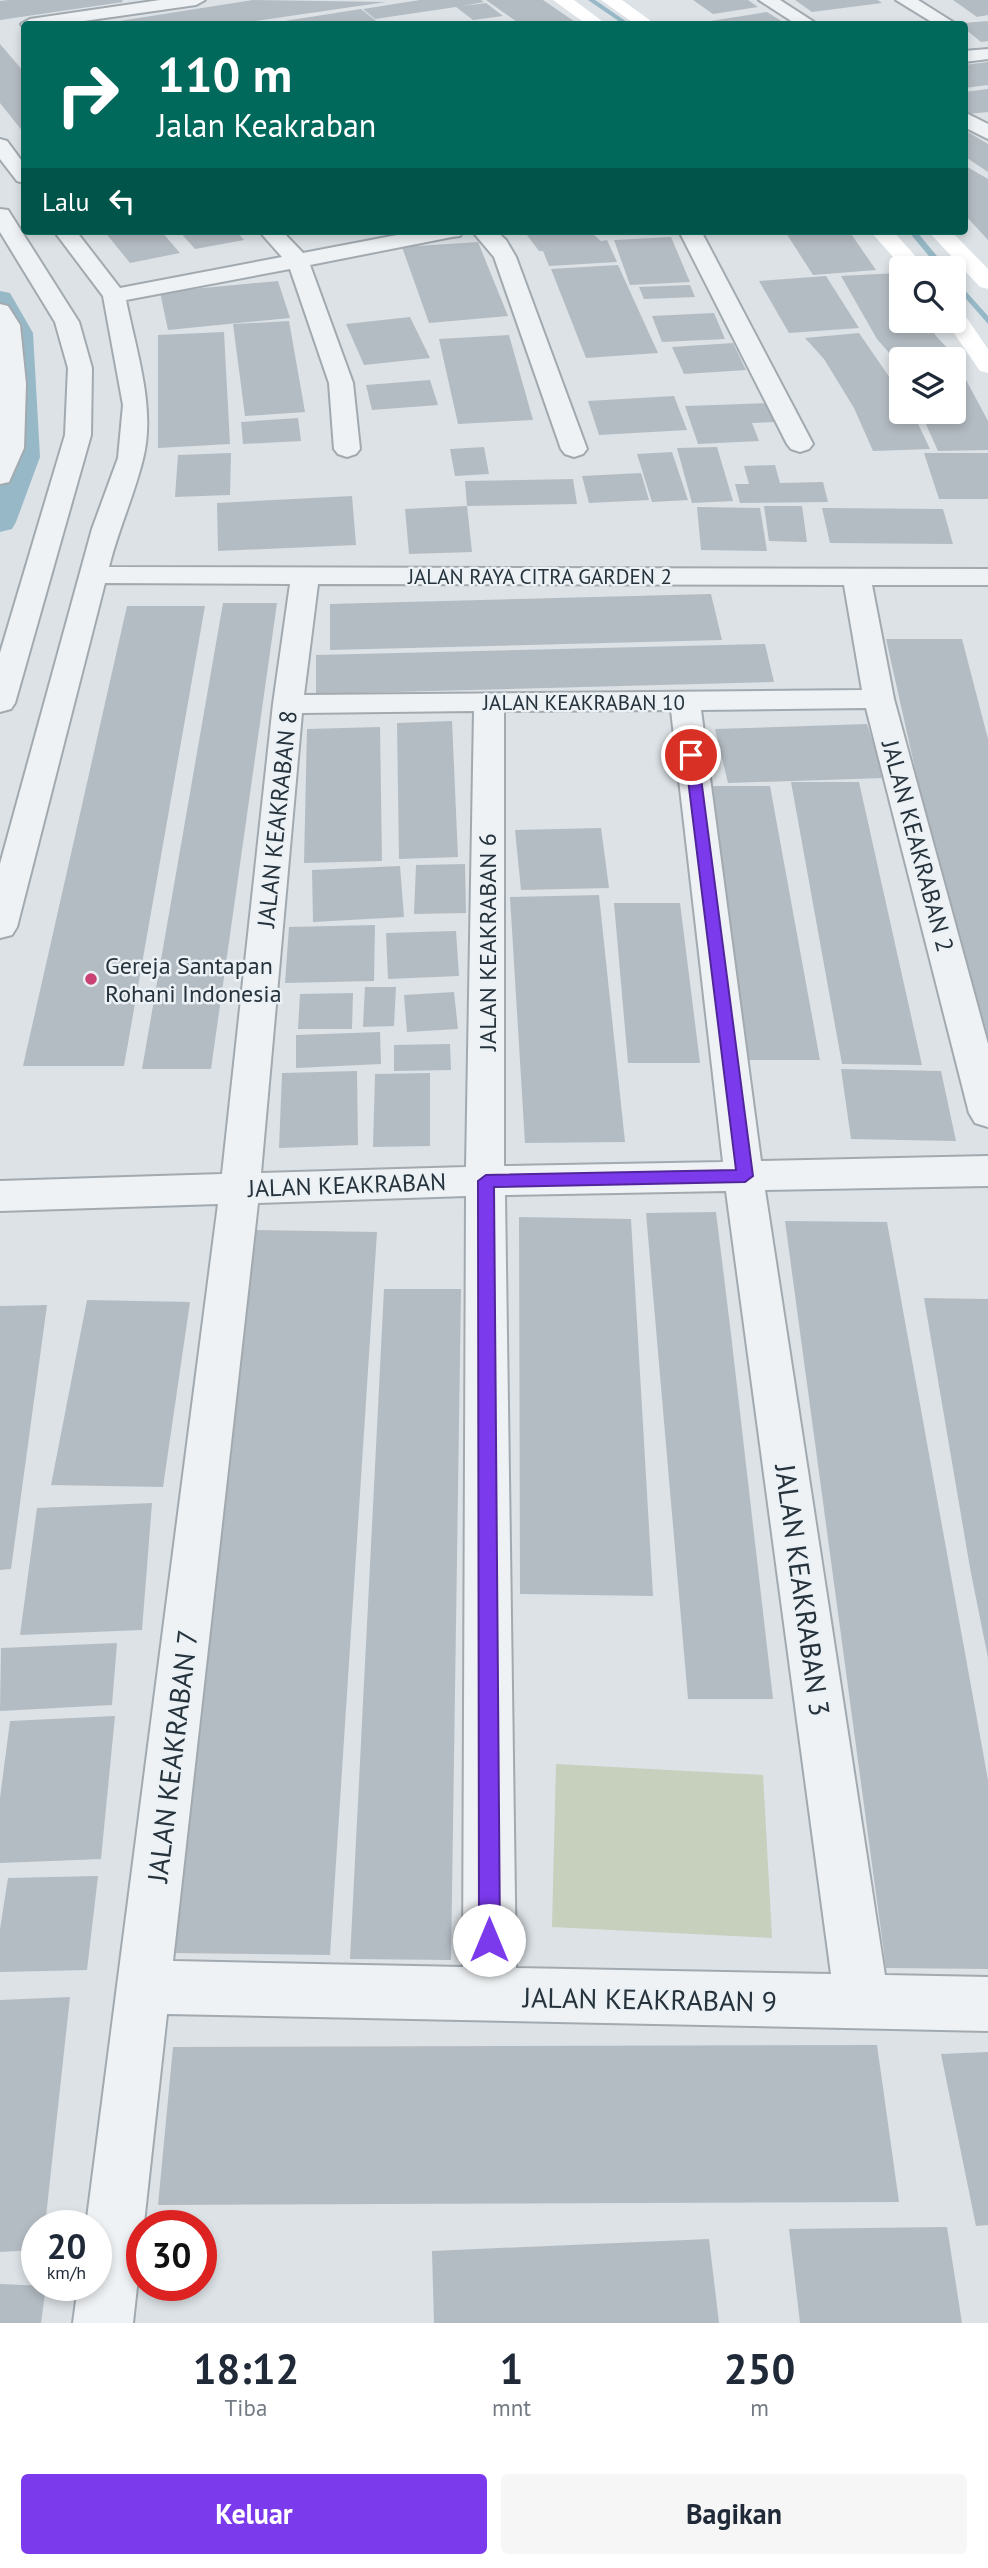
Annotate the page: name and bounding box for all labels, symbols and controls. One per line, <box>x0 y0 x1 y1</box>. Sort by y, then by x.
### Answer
text: 110 m <box>157 42 292 106</box>
icon: right <box>42 49 133 140</box>
text: Jalan Keakraban <box>157 104 376 146</box>
icon: left <box>103 182 141 220</box>
text: Lalu <box>42 185 89 218</box>
map controls <box>889 256 966 424</box>
button: search <box>889 256 966 333</box>
button: layers <box>889 347 966 424</box>
street label: JALAN RAYA CITRA GARDEN 2 <box>407 563 672 590</box>
street label: JALAN KEAKRABAN 10 <box>482 689 685 716</box>
street label: JALAN KEAKRABAN 8 <box>250 709 304 930</box>
pin <box>661 725 721 785</box>
icon: arrive <box>672 736 710 774</box>
street label: JALAN KEAKRABAN 2 <box>875 736 961 955</box>
street label: JALAN KEAKRABAN 6 <box>472 833 503 1052</box>
place label: Gereja Santapan Rohani Indonesia <box>105 950 282 1009</box>
marker: Gereja Santapan Rohani Indonesia <box>83 971 99 987</box>
street label: JALAN KEAKRABAN <box>246 1166 447 1204</box>
street label: JALAN KEAKRABAN 3 <box>767 1461 839 1718</box>
street label: JALAN KEAKRABAN 7 <box>138 1628 206 1885</box>
position arrow <box>452 1903 526 1977</box>
street label: JALAN KEAKRABAN 9 <box>522 1978 777 2020</box>
speed limit sign: 30 <box>126 2210 217 2301</box>
text: 20 <box>47 2223 86 2269</box>
text: km/h <box>47 2261 86 2284</box>
text: 18:12 <box>193 2341 299 2396</box>
text: 1 <box>500 2341 523 2396</box>
text: 250 <box>724 2341 795 2396</box>
text: Tiba <box>225 2393 267 2422</box>
text: mnt <box>492 2393 531 2422</box>
text: m <box>750 2393 769 2422</box>
button: Keluar <box>21 2474 487 2554</box>
button: Bagikan <box>501 2474 967 2554</box>

